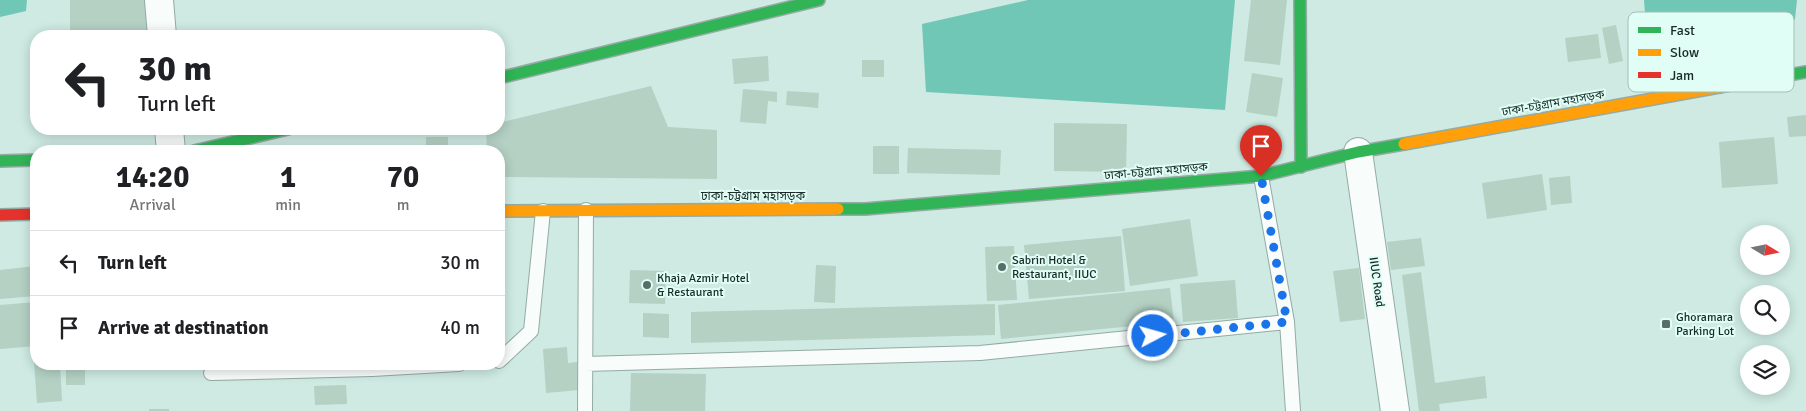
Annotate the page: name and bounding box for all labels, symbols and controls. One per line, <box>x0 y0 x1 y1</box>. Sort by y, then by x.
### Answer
legend <box>1628 12 1794 92</box>
text: Fast <box>1670 22 1695 39</box>
text: Slow <box>1670 44 1699 61</box>
text: 30 m <box>138 47 212 90</box>
icon: left <box>55 50 120 115</box>
text: Jam <box>1670 67 1694 84</box>
street label: ঢাকা-চট্টগ্রাম মহাসড়ক <box>1499 86 1606 120</box>
text: Turn left <box>138 90 216 117</box>
pin <box>1240 125 1282 176</box>
icon: arrive <box>1247 132 1275 160</box>
street label: ঢাকা-চট্টগ্রাম মহাসড়ক <box>1102 158 1209 184</box>
text: 14:20 <box>116 159 189 196</box>
text: 1 <box>280 159 296 196</box>
text: 70 <box>387 159 419 196</box>
street label: ঢাকা-চট্টগ্রাম মহাসড়ক <box>700 188 805 204</box>
text: Arrival <box>130 195 176 215</box>
text: min <box>275 195 301 215</box>
text: m <box>397 195 409 215</box>
north arrow <box>1740 225 1790 275</box>
map controls <box>1740 225 1790 395</box>
icon: left <box>55 249 83 277</box>
text: Turn left <box>98 251 167 275</box>
text: 30 m <box>440 251 480 275</box>
place label: Sabrin Hotel & Restaurant, IIUC <box>1012 253 1096 282</box>
street label: IIUC Road <box>1366 256 1387 308</box>
marker: Sabrin Hotel & Restaurant, IIUC <box>996 261 1008 273</box>
place label: Khaja Azmir Hotel & Restaurant <box>657 271 750 300</box>
marker: Khaja Azmir Hotel & Restaurant <box>641 279 653 291</box>
button: search <box>1740 285 1790 335</box>
position arrow <box>1126 309 1178 361</box>
place label: Ghoramara Parking Lot <box>1676 310 1734 339</box>
icon: arrive <box>55 314 83 342</box>
text: Arrive at destination <box>98 316 269 340</box>
text: 40 m <box>440 316 480 340</box>
marker: Ghoramara Parking Lot <box>1660 318 1672 330</box>
button: layers <box>1740 345 1790 395</box>

